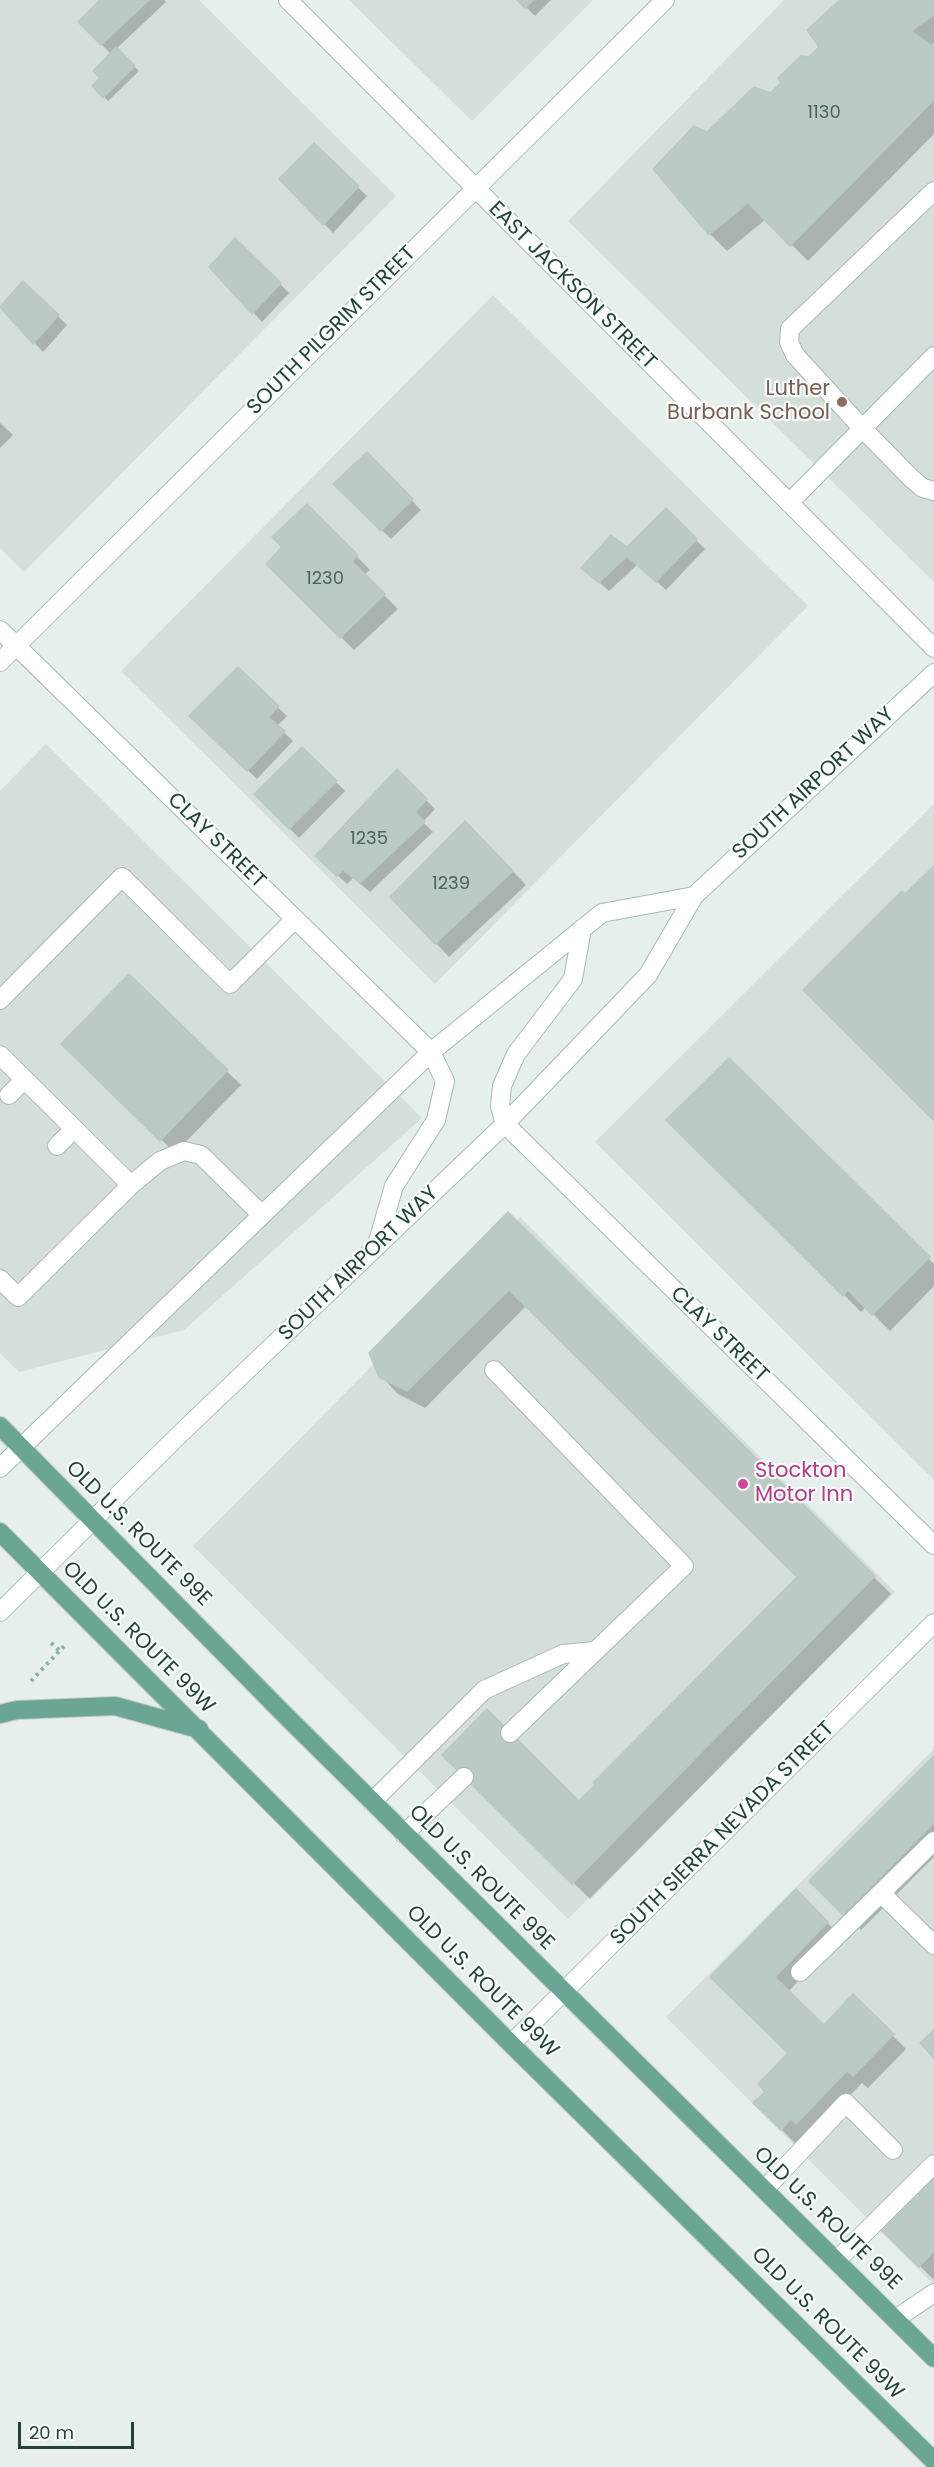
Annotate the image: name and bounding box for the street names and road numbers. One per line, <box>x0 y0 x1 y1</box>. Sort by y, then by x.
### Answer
street label: EAST JACKSON STREET <box>483 197 661 375</box>
street label: SOUTH PILGRIM STREET <box>242 241 422 421</box>
street label: SOUTH AIRPORT WAY <box>728 703 900 865</box>
street label: CLAY STREET <box>162 788 270 894</box>
street label: SOUTH AIRPORT WAY <box>274 1181 444 1347</box>
street label: CLAY STREET <box>665 1282 773 1388</box>
street label: OLD U.S. ROUTE 99E <box>60 1456 216 1612</box>
street label: OLD U.S. ROUTE 99W <box>57 1557 219 1719</box>
street label: SOUTH SIERRA NEVADA STREET <box>606 1717 840 1951</box>
street label: OLD U.S. ROUTE 99E <box>403 1800 559 1956</box>
street label: OLD U.S. ROUTE 99W <box>401 1901 563 2063</box>
street label: OLD U.S. ROUTE 99E <box>748 2142 906 2296</box>
street label: OLD U.S. ROUTE 99W <box>746 2243 908 2405</box>

